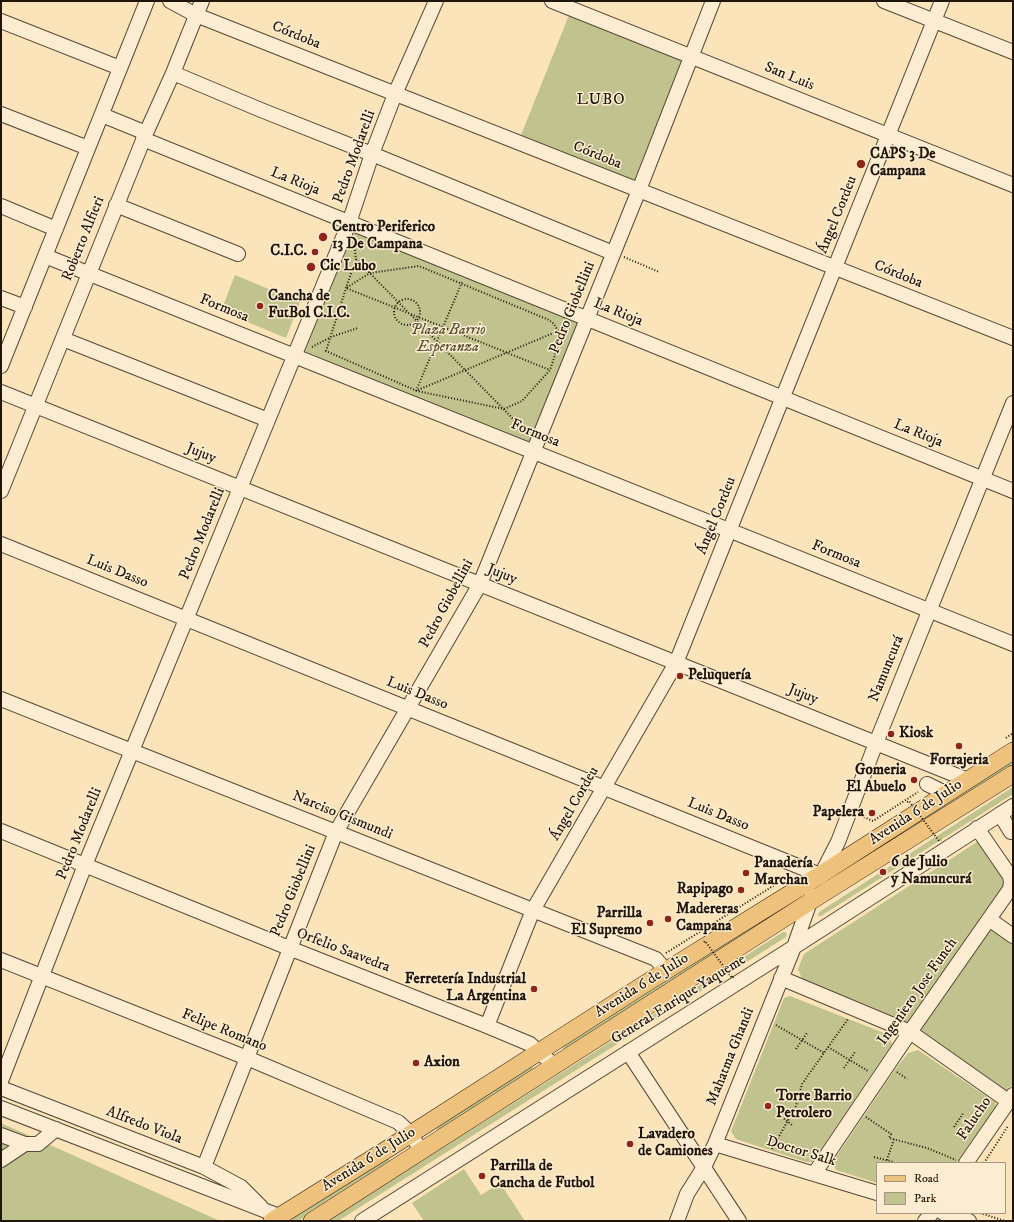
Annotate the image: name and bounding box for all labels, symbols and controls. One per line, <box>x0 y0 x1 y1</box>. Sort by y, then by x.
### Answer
street label: Córdoba <box>269 18 323 54</box>
street label: San Luis <box>761 59 817 95</box>
district label: LUBO <box>576 91 626 111</box>
street label: Pedro Modarelli <box>330 108 380 206</box>
street label: Córdoba <box>570 138 624 174</box>
place label: CAPS 3 De Campana <box>870 146 936 181</box>
marker: CAPS 3 De Campana <box>855 158 867 170</box>
street label: La Rioja <box>268 164 322 200</box>
street label: Ángel Cordeu <box>814 173 862 257</box>
street label: Roberto Alfieri <box>59 194 109 284</box>
place label: Centro Periferico 13 De Campana <box>332 219 435 254</box>
marker: Centro Periferico 13 De Campana <box>317 231 329 243</box>
place label: C.I.C. <box>270 243 307 261</box>
marker: C.I.C. <box>310 247 320 257</box>
street label: Córdoba <box>871 257 925 293</box>
place label: Cic Lubo <box>320 258 376 276</box>
street label: Pedro Giobellini <box>546 259 600 357</box>
marker: Cic Lubo <box>305 261 317 273</box>
place label: Cancha de FutBol C.I.C. <box>268 288 350 323</box>
street label: Formosa <box>197 291 251 327</box>
street label: La Rioja <box>591 295 645 331</box>
marker: Cancha de FutBol C.I.C. <box>255 301 265 311</box>
park label: Plaza Barrio Esperanza <box>410 322 486 357</box>
street label: Formosa <box>508 416 562 452</box>
street label: La Rioja <box>891 416 945 452</box>
street label: Jujuy <box>183 440 219 468</box>
street label: Ángel Cordeu <box>693 474 741 558</box>
street label: Pedro Modarelli <box>176 485 230 583</box>
street label: Formosa <box>809 537 863 573</box>
street label: Luis Dasso <box>83 551 151 593</box>
street label: Pedro Giobellini <box>416 557 478 651</box>
street label: Jujuy <box>484 561 520 589</box>
street label: Namuncurá <box>866 633 908 705</box>
place label: Peluquería <box>688 667 751 685</box>
marker: Peluquería <box>675 671 685 681</box>
street label: Luis Dasso <box>383 673 451 715</box>
street label: Jujuy <box>785 681 821 709</box>
place label: Kiosk <box>899 725 933 743</box>
marker: Kiosk <box>886 729 896 739</box>
marker: Forrajeria <box>954 741 964 751</box>
place label: Forrajeria <box>929 752 989 770</box>
place label: Gomeria El Abuelo <box>846 762 906 797</box>
street label: Ángel Cordeu <box>547 764 603 844</box>
marker: Gomeria El Abuelo <box>909 775 919 785</box>
street label: Avenida 6 de Julio <box>866 776 966 850</box>
street label: Pedro Modarelli <box>53 785 107 883</box>
street label: Narciso Gismundi <box>289 788 395 844</box>
street label: Luis Dasso <box>684 794 752 836</box>
place label: Papelera <box>813 804 864 822</box>
marker: Papelera <box>867 808 877 818</box>
street label: Pedro Giobellini <box>267 842 321 940</box>
place label: 6 de Julio y Namuncurá <box>891 854 972 889</box>
place label: Panadería Marchan <box>754 855 813 890</box>
marker: 6 de Julio y Namuncurá <box>878 867 888 877</box>
marker: Panadería Marchan <box>741 868 751 878</box>
place label: Rapipago <box>677 881 733 899</box>
marker: Rapipago <box>736 885 746 895</box>
place label: Madereras Campana <box>676 901 739 936</box>
place label: Parrilla El Supremo <box>571 905 642 940</box>
marker: Madereras Campana <box>663 914 673 924</box>
marker: Parrilla El Supremo <box>645 918 655 928</box>
street label: Orfelio Saavedra <box>294 925 392 977</box>
street label: Ingeniero Jose Funch <box>874 935 962 1049</box>
street label: Avenida 6 de Julio <box>592 950 692 1022</box>
street label: General Enrique Yaqueme <box>608 951 750 1049</box>
place label: Ferretería Industrial La Argentina <box>405 971 526 1006</box>
marker: Ferretería Industrial La Argentina <box>529 984 539 994</box>
street label: Mahatma Ghandi <box>703 1005 759 1109</box>
street label: Felipe Romano <box>179 1006 269 1056</box>
place label: Axion <box>424 1054 460 1072</box>
marker: Axion <box>411 1058 421 1068</box>
place label: Torre Barrio Petrolero <box>776 1088 852 1123</box>
street label: Falucho <box>954 1094 996 1144</box>
marker: Torre Barrio Petrolero <box>763 1101 773 1111</box>
street label: Alfredo Viola <box>103 1103 185 1149</box>
street label: Avenida 6 de Julio <box>319 1124 419 1196</box>
place label: Lavadero de Camiones <box>638 1126 713 1161</box>
street label: Doctor Salk <box>764 1133 838 1171</box>
marker: Lavadero de Camiones <box>625 1139 635 1149</box>
place label: Parrilla de Cancha de Futbol <box>490 1158 595 1193</box>
legend <box>876 1162 1006 1214</box>
marker: Parrilla de Cancha de Futbol <box>477 1171 487 1181</box>
text: Road <box>914 1171 939 1186</box>
text: Park <box>914 1191 936 1206</box>

